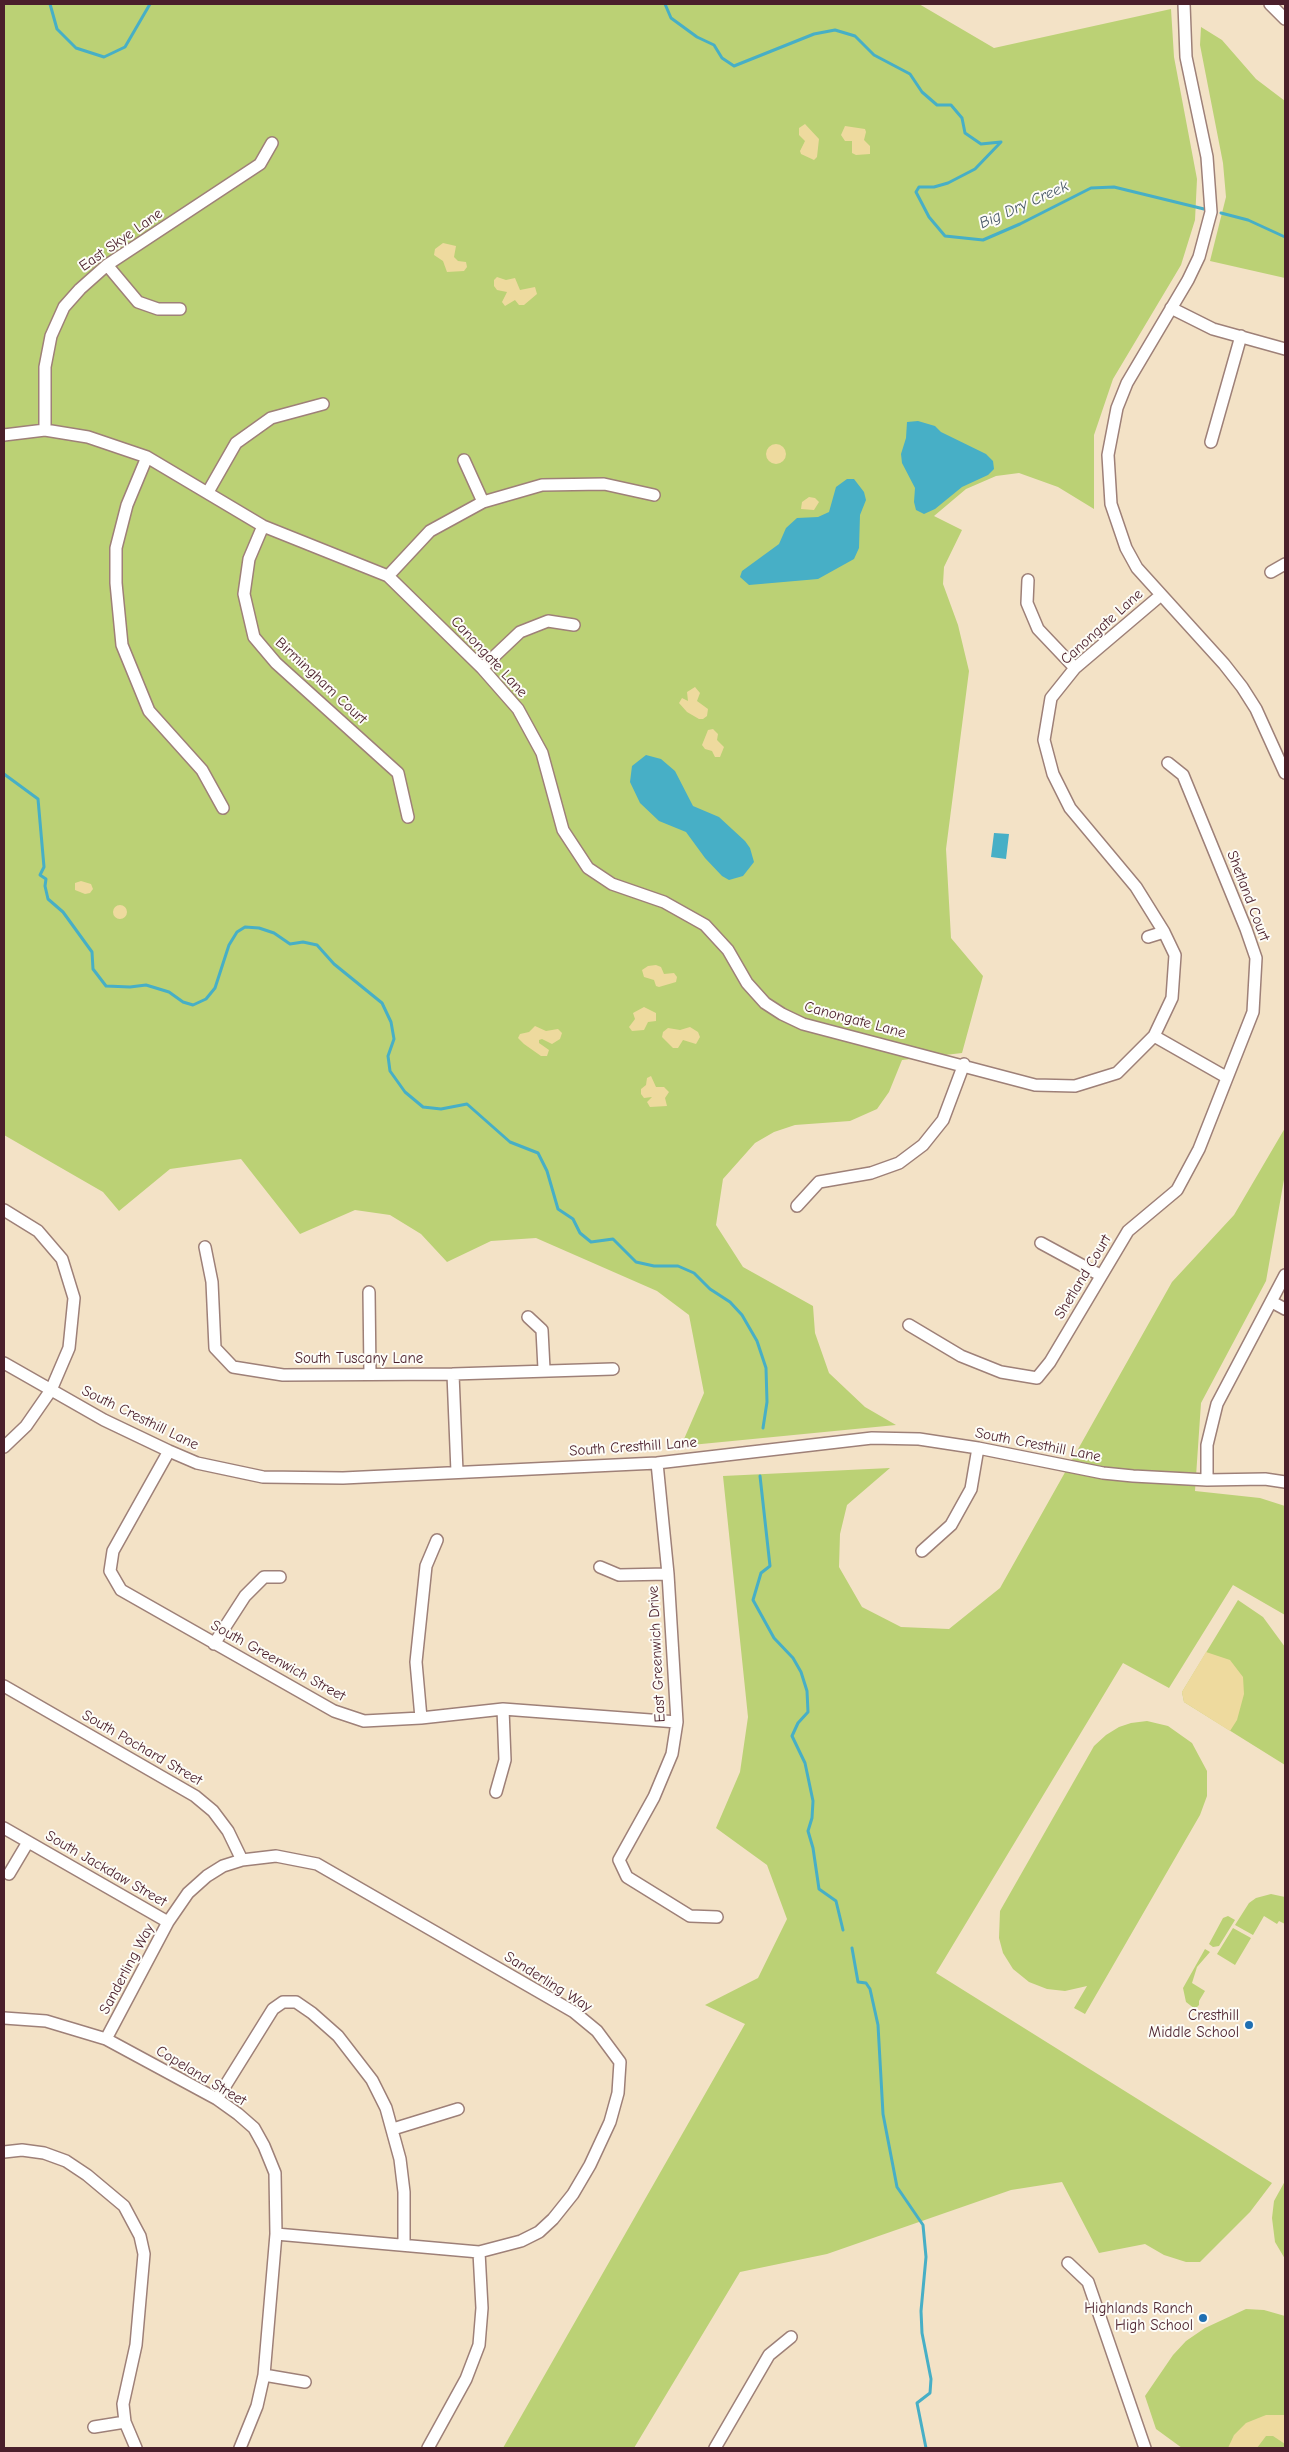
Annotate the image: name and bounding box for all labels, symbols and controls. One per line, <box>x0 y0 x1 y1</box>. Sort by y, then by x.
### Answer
water label: Big Dry Creek <box>976 177 1072 233</box>
street label: East Skye Lane <box>76 205 166 275</box>
street label: Canongate Lane <box>1057 585 1147 669</box>
street label: Canongate Lane <box>447 613 531 701</box>
street label: Birmingham Court <box>271 634 371 728</box>
street label: Shetland Court <box>1222 848 1274 944</box>
street label: Canongate Lane <box>802 998 908 1042</box>
street label: Shetland Court <box>1051 1231 1115 1323</box>
street label: South Tuscany Lane <box>295 1350 423 1368</box>
street label: South Cresthill Lane <box>79 1382 201 1454</box>
street label: South Cresthill Lane <box>973 1424 1103 1466</box>
street label: South Cresthill Lane <box>569 1434 697 1460</box>
street label: East Greenwich Drive <box>644 1585 670 1723</box>
street label: South Greenwich Street <box>208 1616 348 1706</box>
street label: South Pochard Street <box>79 1706 205 1790</box>
street label: South Jackdaw Street <box>42 1827 170 1911</box>
street label: Sanderling Way <box>96 1921 158 2017</box>
street label: Sanderling Way <box>501 1948 595 2016</box>
place label: Cresthill Middle School <box>1149 2007 1239 2042</box>
marker: Cresthill Middle School <box>1243 2019 1255 2031</box>
street label: Copeland Street <box>152 2042 250 2110</box>
place label: Highlands Ranch High School <box>1084 2300 1193 2335</box>
marker: Highlands Ranch High School <box>1197 2312 1209 2324</box>

